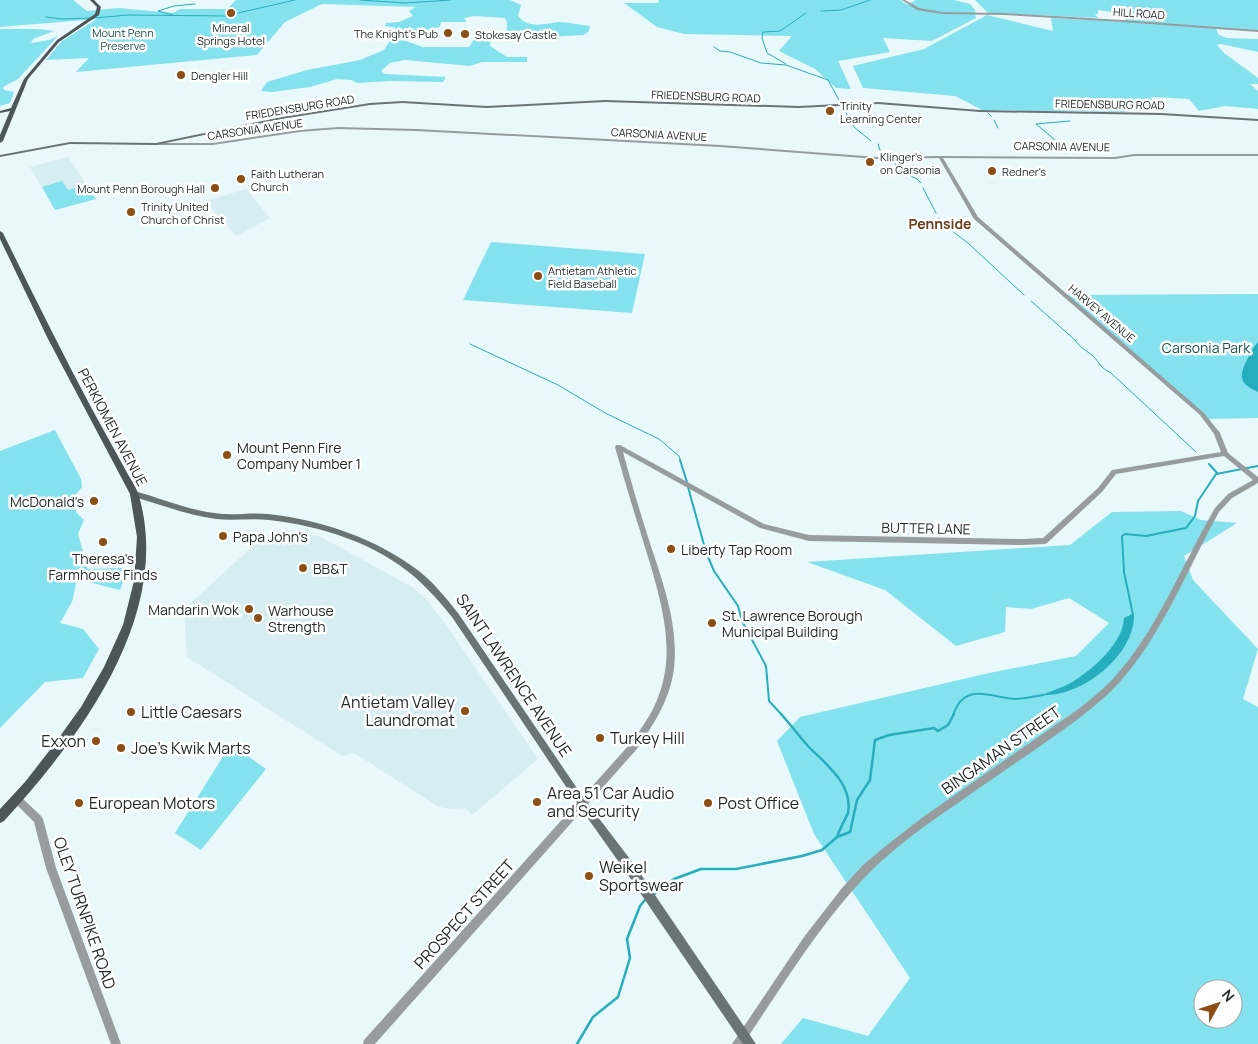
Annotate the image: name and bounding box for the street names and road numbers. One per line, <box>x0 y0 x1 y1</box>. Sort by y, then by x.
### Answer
street label: HILL ROAD <box>1113 4 1165 22</box>
street label: FRIEDENSBURG ROAD <box>651 87 761 105</box>
street label: FRIEDENSBURG ROAD <box>245 91 355 123</box>
street label: FRIEDENSBURG ROAD <box>1055 96 1165 112</box>
street label: CARSONIA AVENUE <box>206 115 304 143</box>
street label: CARSONIA AVENUE <box>611 124 707 144</box>
street label: CARSONIA AVENUE <box>1014 138 1110 154</box>
street label: HARVEY AVENUE <box>1065 281 1139 345</box>
street label: PERKIOMEN AVENUE <box>74 365 152 489</box>
street label: BUTTER LANE <box>881 518 971 538</box>
street label: SAINT LAWRENCE AVENUE <box>451 589 577 761</box>
street label: BINGAMAN STREET <box>937 700 1065 799</box>
street label: OLEY TURNPIKE ROAD <box>49 834 121 992</box>
street label: PROSPECT STREET <box>409 854 520 974</box>

